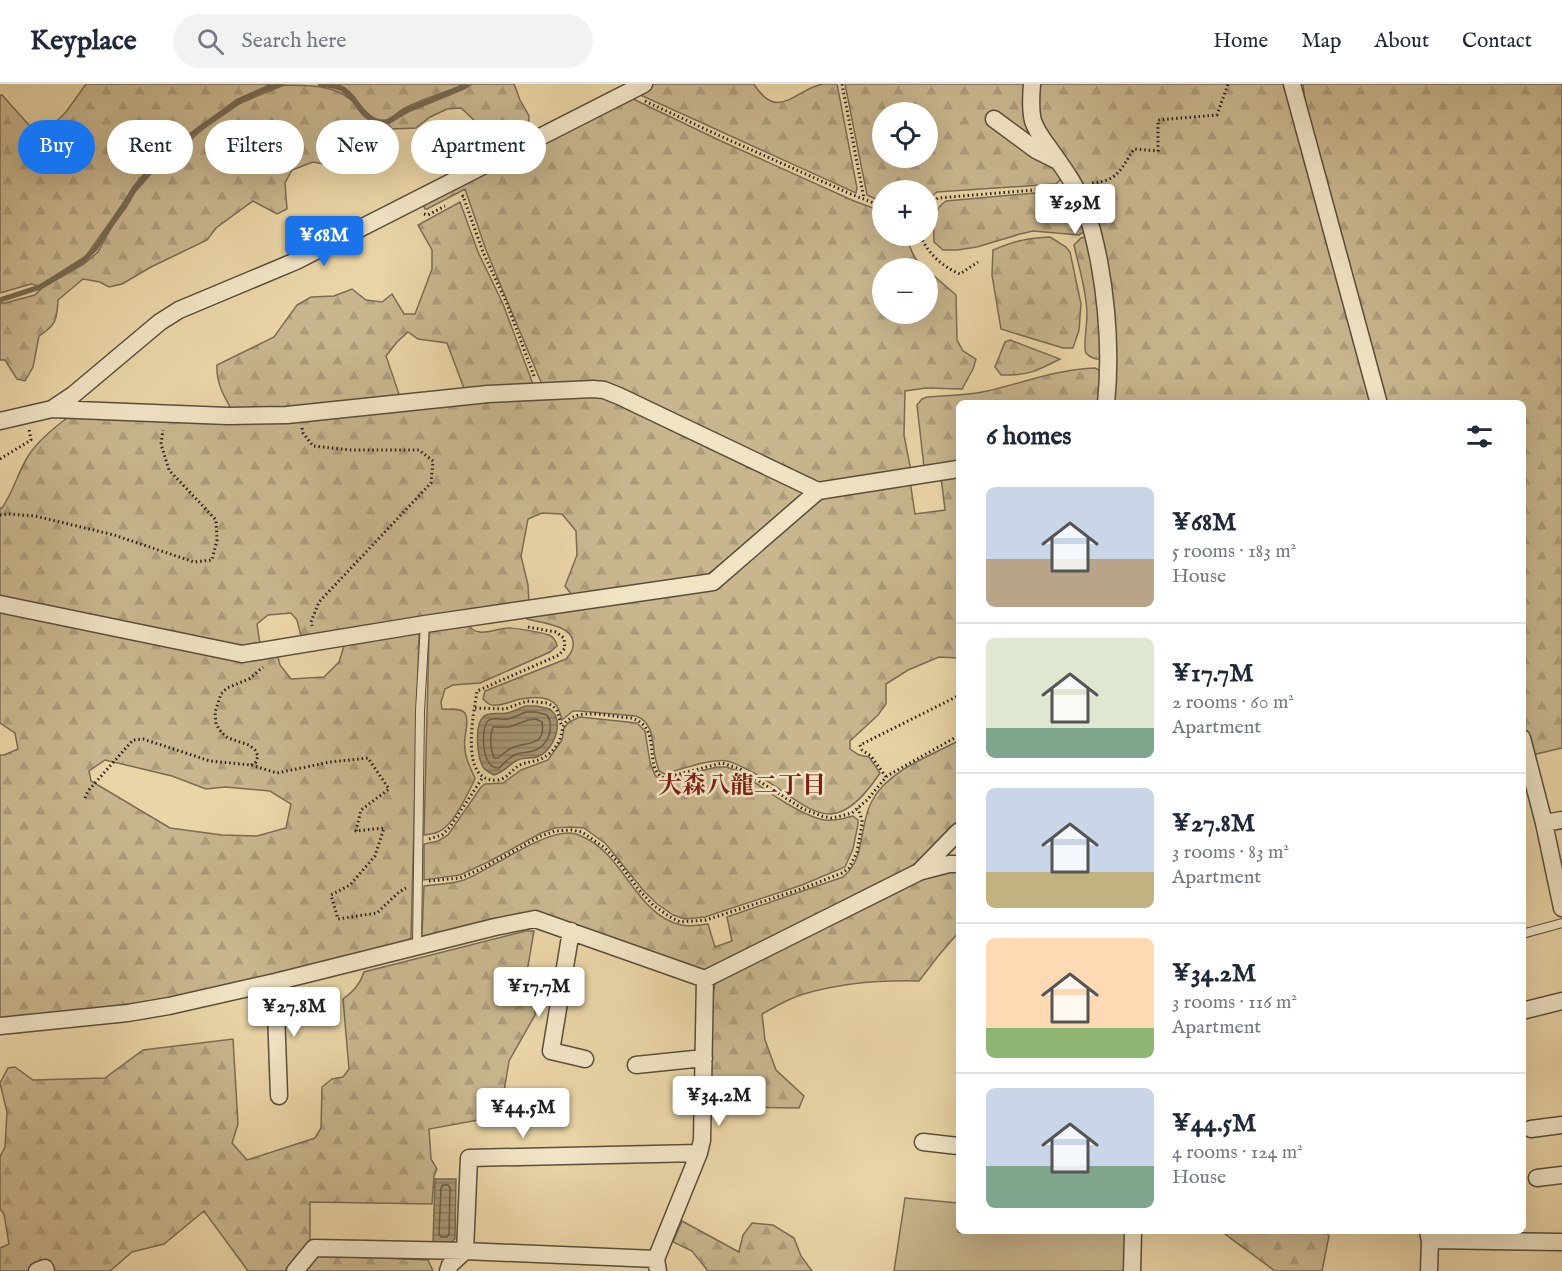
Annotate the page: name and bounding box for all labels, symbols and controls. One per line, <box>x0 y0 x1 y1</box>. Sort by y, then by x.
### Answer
search box <box>173 14 593 68</box>
text: Keyplace <box>30 24 137 59</box>
icon: search <box>194 25 227 58</box>
text: Search here <box>242 27 346 55</box>
text: Home <box>1213 28 1268 55</box>
text: Map <box>1301 28 1341 55</box>
text: About <box>1374 28 1429 55</box>
text: Contact <box>1462 28 1532 55</box>
map controls <box>872 102 938 324</box>
button: locate <box>872 102 938 168</box>
chip: Buy <box>18 120 95 174</box>
chip: Rent <box>107 120 193 174</box>
chip: Filters <box>205 120 304 174</box>
chip: New <box>316 120 399 174</box>
chip: Apartment <box>411 120 546 174</box>
button: + <box>872 180 938 246</box>
pin: ¥29M <box>1039 184 1111 235</box>
text: ¥29M <box>1049 191 1101 216</box>
pin: ¥68M <box>288 216 360 267</box>
text: ¥68M <box>299 223 349 248</box>
button: − <box>872 258 938 324</box>
text: 6 homes <box>986 420 1071 453</box>
icon: filters <box>1463 420 1496 453</box>
text: ¥68M <box>1172 506 1237 539</box>
icon: home <box>1034 511 1106 583</box>
text: 5 rooms · 183 m² <box>1172 539 1296 564</box>
text: House <box>1172 564 1226 589</box>
text: ¥17.7M <box>1172 657 1254 690</box>
icon: home <box>1034 662 1106 734</box>
text: 2 rooms · 60 m² <box>1172 690 1294 715</box>
text: Apartment <box>1172 715 1261 740</box>
district label: 大森八龍二丁目 <box>658 771 826 802</box>
text: ¥27.8M <box>1172 807 1255 840</box>
icon: home <box>1034 812 1106 884</box>
text: 3 rooms · 83 m² <box>1172 840 1289 865</box>
text: Apartment <box>1172 865 1261 890</box>
text: ¥34.2M <box>1172 957 1256 990</box>
icon: home <box>1034 962 1106 1034</box>
pin: ¥17.7M <box>490 967 588 1018</box>
text: ¥17.7M <box>508 974 570 999</box>
pin: ¥27.8M <box>245 987 343 1038</box>
text: 3 rooms · 116 m² <box>1172 990 1297 1015</box>
text: ¥27.8M <box>262 994 326 1019</box>
text: Apartment <box>1172 1015 1261 1040</box>
pin: ¥34.2M <box>670 1076 768 1127</box>
text: ¥34.2M <box>687 1083 751 1108</box>
pin: ¥44.5M <box>474 1088 572 1139</box>
text: ¥44.5M <box>491 1095 555 1120</box>
text: ¥44.5M <box>1172 1107 1256 1140</box>
icon: home <box>1034 1112 1106 1184</box>
text: 4 rooms · 124 m² <box>1172 1140 1303 1165</box>
text: House <box>1172 1165 1226 1190</box>

